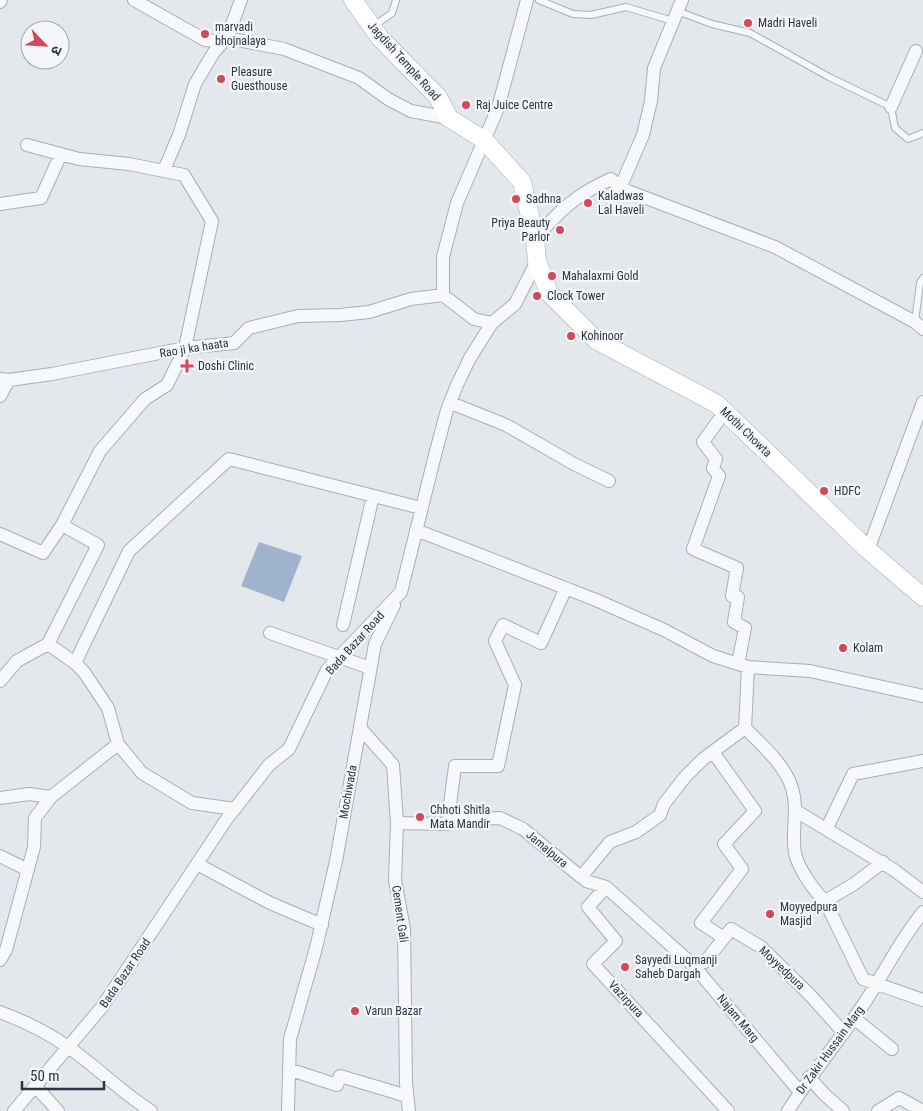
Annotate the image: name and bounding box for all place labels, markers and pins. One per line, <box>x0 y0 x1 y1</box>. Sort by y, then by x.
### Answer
place label: Madri Haveli <box>758 16 817 30</box>
marker: Madri Haveli <box>742 17 754 29</box>
place label: marvadi bhojnalaya <box>215 20 266 48</box>
marker: marvadi bhojnalaya <box>199 28 211 40</box>
place label: Pleasure Guesthouse <box>231 65 288 93</box>
marker: Pleasure Guesthouse <box>215 73 227 85</box>
place label: Raj Juice Centre <box>476 98 553 112</box>
marker: Raj Juice Centre <box>460 99 472 111</box>
place label: Kaladwas Lal Haveli <box>598 189 644 217</box>
place label: Sadhna <box>526 192 562 206</box>
marker: Sadhna <box>510 193 522 205</box>
marker: Kaladwas Lal Haveli <box>582 197 594 209</box>
place label: Priya Beauty Parlor <box>491 216 550 244</box>
marker: Priya Beauty Parlor <box>554 224 566 236</box>
place label: Mahalaxmi Gold <box>562 269 639 283</box>
marker: Mahalaxmi Gold <box>546 270 558 282</box>
place label: Clock Tower <box>547 289 605 303</box>
marker: Clock Tower <box>531 290 543 302</box>
place label: Kohinoor <box>581 329 624 343</box>
marker: Kohinoor <box>565 330 577 342</box>
marker: Doshi Clinic <box>180 359 194 373</box>
place label: Doshi Clinic <box>198 359 255 373</box>
place label: HDFC <box>834 484 861 498</box>
marker: HDFC <box>818 485 830 497</box>
place label: Kolam <box>853 641 883 655</box>
marker: Kolam <box>837 642 849 654</box>
place label: Chhoti Shitla Mata Mandir <box>430 803 491 831</box>
marker: Chhoti Shitla Mata Mandir <box>414 811 426 823</box>
place label: Moyyedpura Masjid <box>780 900 838 928</box>
marker: Moyyedpura Masjid <box>764 908 776 920</box>
place label: Sayyedi Luqmanji Saheb Dargah <box>635 953 717 981</box>
marker: Sayyedi Luqmanji Saheb Dargah <box>619 961 631 973</box>
place label: Varun Bazar <box>365 1004 423 1018</box>
marker: Varun Bazar <box>349 1005 361 1017</box>

